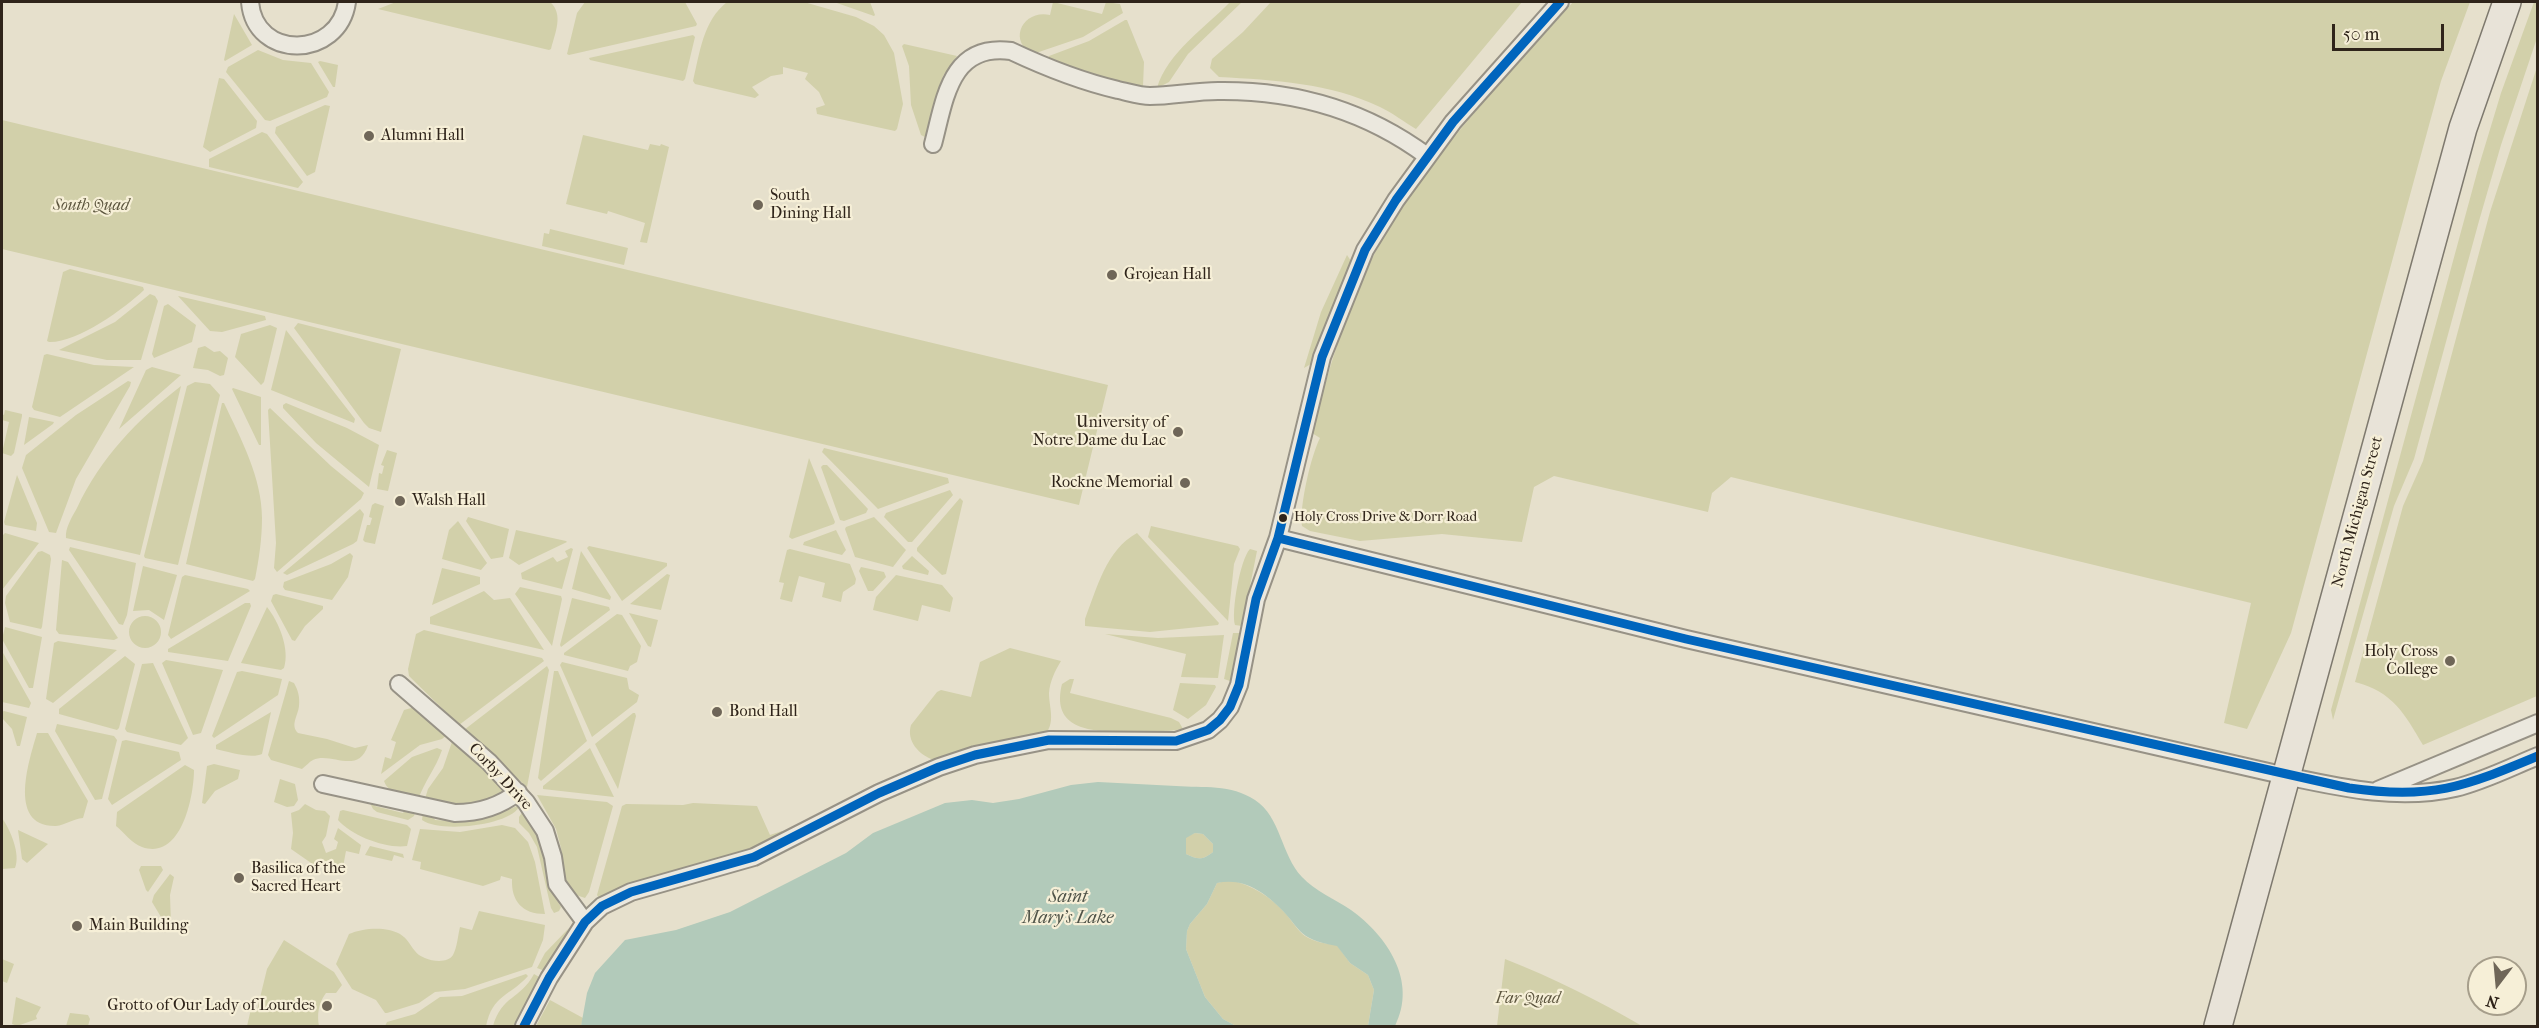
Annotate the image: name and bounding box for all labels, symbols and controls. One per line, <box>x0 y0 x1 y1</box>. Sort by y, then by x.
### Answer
scale bar <box>2335 12 2448 50</box>
text: 50 m <box>2343 24 2379 45</box>
place label: Alumni Hall <box>381 126 464 146</box>
marker: Alumni Hall <box>362 129 376 143</box>
place label: South Dining Hall <box>770 186 851 224</box>
park label: South Quad <box>53 196 129 216</box>
marker: South Dining Hall <box>751 198 765 212</box>
place label: Grojean Hall <box>1124 265 1211 285</box>
marker: Grojean Hall <box>1105 268 1119 282</box>
place label: University of Notre Dame du Lac <box>1033 413 1166 451</box>
marker: University of Notre Dame du Lac <box>1171 425 1185 439</box>
street label: North Michigan Street <box>2329 434 2387 590</box>
place label: Rockne Memorial <box>1051 473 1173 493</box>
marker: Rockne Memorial <box>1178 476 1192 490</box>
place label: Walsh Hall <box>412 491 486 511</box>
marker: Walsh Hall <box>393 494 407 508</box>
place label: Holy Cross Drive & Dorr Road <box>1294 510 1477 526</box>
marker: Holy Cross Drive & Dorr Road <box>1277 512 1289 524</box>
place label: Holy Cross College <box>2364 642 2438 680</box>
marker: Holy Cross College <box>2443 654 2457 668</box>
place label: Bond Hall <box>729 702 798 722</box>
marker: Bond Hall <box>710 705 724 719</box>
street label: Corby Drive <box>464 740 536 814</box>
place label: Basilica of the Sacred Heart <box>251 859 346 897</box>
marker: Basilica of the Sacred Heart <box>232 871 246 885</box>
water label: Saint Mary's Lake <box>1022 887 1114 930</box>
place label: Main Building <box>89 916 188 936</box>
marker: Main Building <box>70 919 84 933</box>
north arrow <box>2467 956 2527 1016</box>
park label: Far Quad <box>1496 989 1560 1009</box>
text: N <box>2484 991 2501 1013</box>
place label: Grotto of Our Lady of Lourdes <box>107 996 315 1016</box>
marker: Grotto of Our Lady of Lourdes <box>320 999 334 1013</box>

